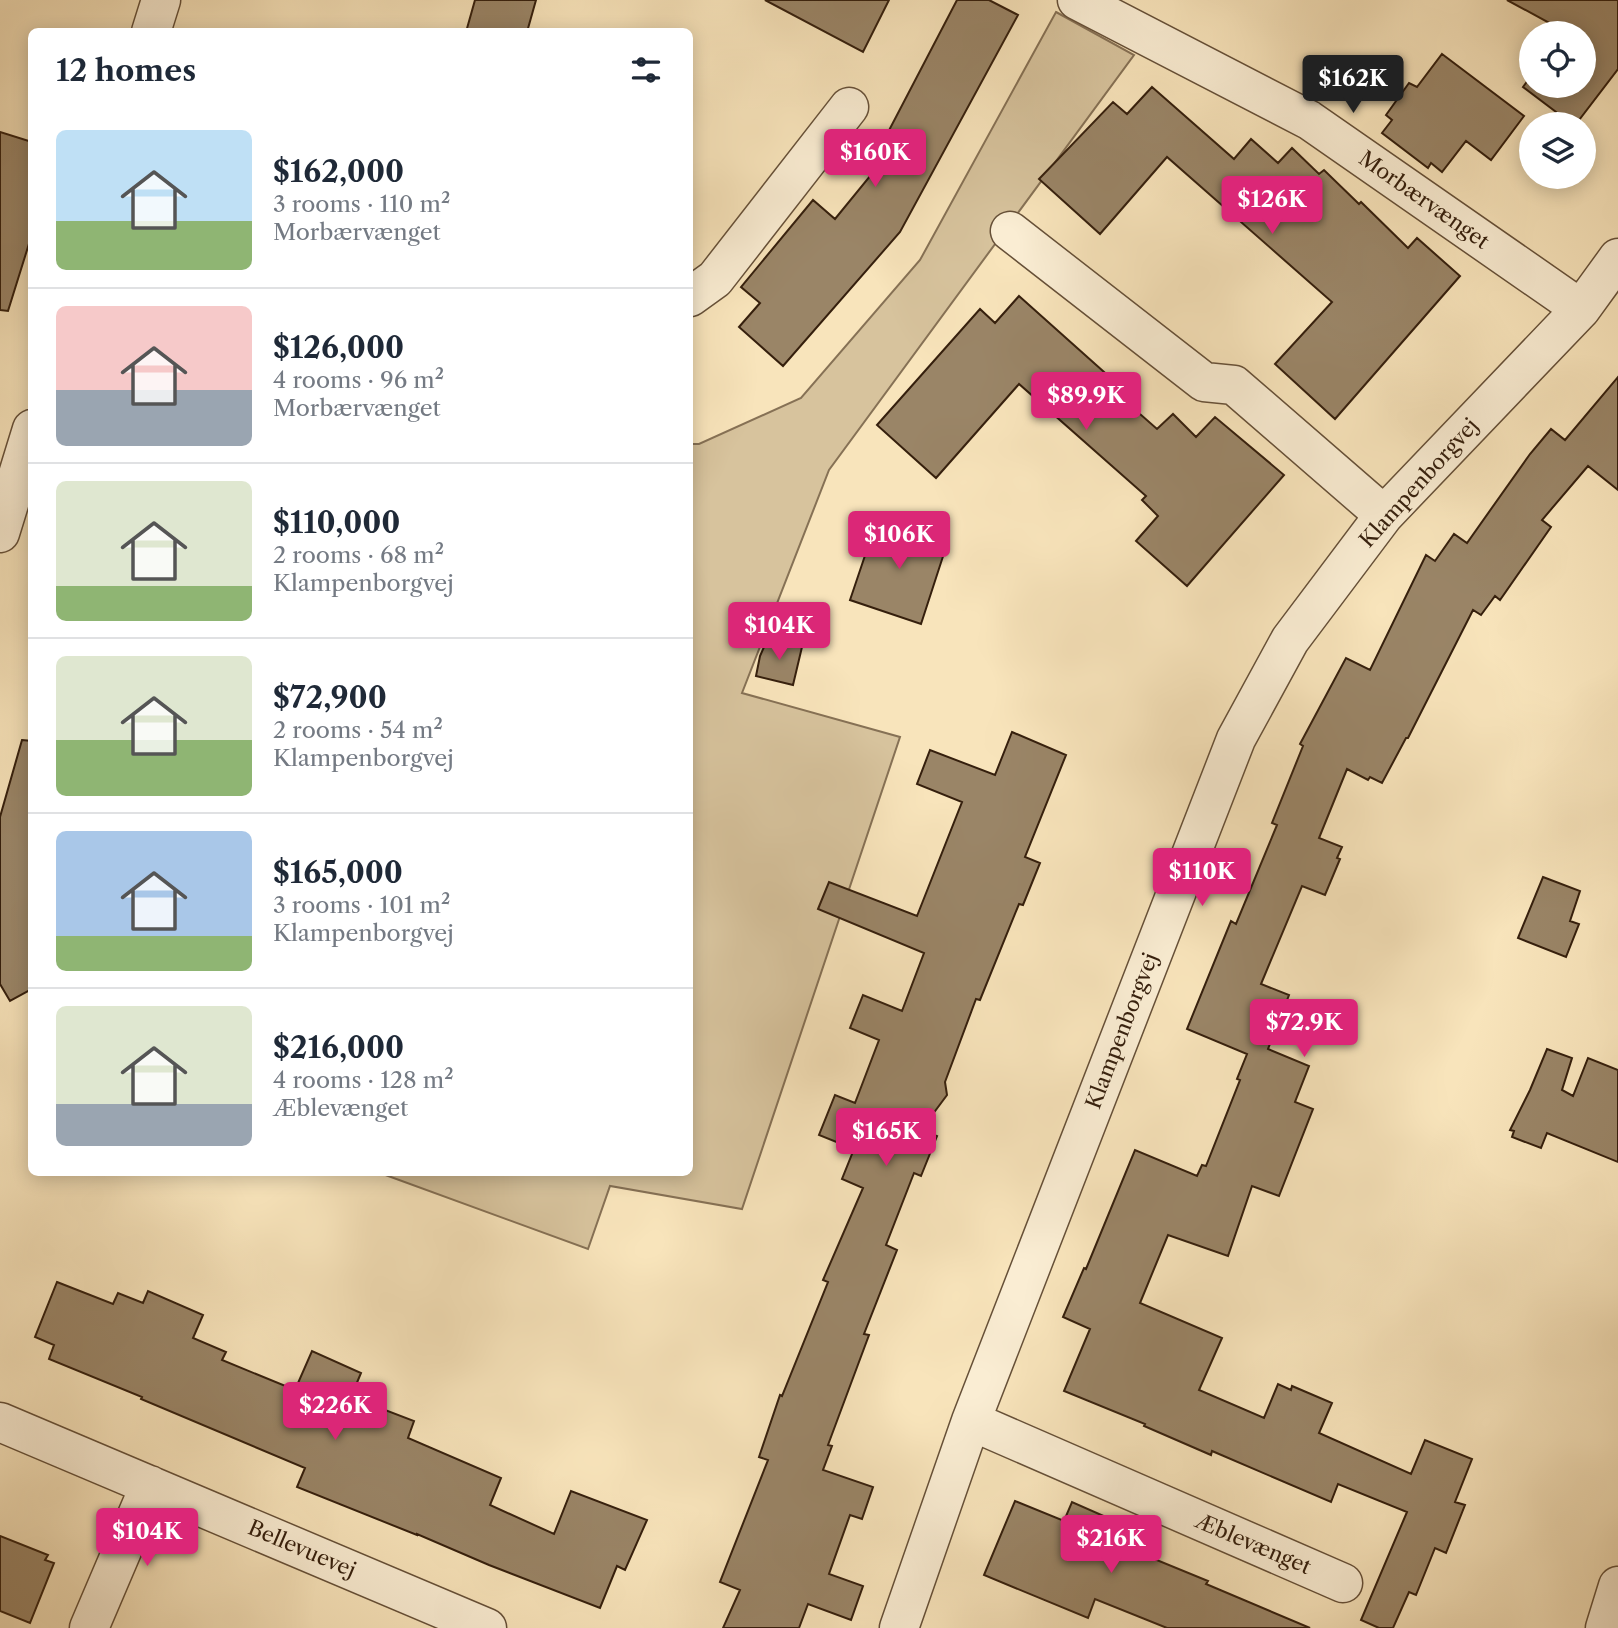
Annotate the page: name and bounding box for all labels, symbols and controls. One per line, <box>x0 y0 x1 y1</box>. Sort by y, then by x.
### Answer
map controls <box>1519 21 1596 189</box>
button: locate <box>1519 21 1596 98</box>
icon: filters <box>627 51 665 89</box>
text: 12 homes <box>56 52 196 89</box>
pin: $162K <box>1304 55 1402 115</box>
text: $162K <box>1319 64 1387 92</box>
button: layers <box>1519 112 1596 189</box>
pin: $160K <box>826 130 924 189</box>
text: $160K <box>840 138 910 166</box>
street label: Morbærvænget <box>1354 145 1495 254</box>
text: $162,000 <box>273 153 404 190</box>
icon: home <box>112 158 196 242</box>
pin: $126K <box>1223 176 1321 236</box>
text: $126K <box>1238 185 1306 213</box>
text: 3 rooms · 110 m² <box>273 190 450 218</box>
text: Morbærvænget <box>273 218 441 246</box>
text: $126,000 <box>273 329 404 366</box>
icon: home <box>112 334 196 418</box>
text: 4 rooms · 96 m² <box>273 366 444 394</box>
pin: $89.9K <box>1029 372 1143 432</box>
text: $89.9K <box>1047 381 1125 409</box>
text: Morbærvænget <box>273 394 441 422</box>
street label: Klampenborgvej <box>1354 413 1483 552</box>
text: $110,000 <box>273 504 400 541</box>
icon: home <box>112 509 196 593</box>
pin: $106K <box>850 512 948 571</box>
text: $106K <box>864 520 934 548</box>
text: 2 rooms · 68 m² <box>273 541 444 569</box>
text: Klampenborgvej <box>273 569 454 597</box>
pin: $104K <box>730 602 828 662</box>
text: $104K <box>744 611 814 639</box>
text: $72,900 <box>273 679 387 716</box>
icon: home <box>112 684 196 768</box>
text: 2 rooms · 54 m² <box>273 716 443 744</box>
text: Klampenborgvej <box>273 744 454 772</box>
pin: $110K <box>1153 848 1251 908</box>
text: $165,000 <box>273 854 403 891</box>
text: $110K <box>1169 857 1235 885</box>
icon: home <box>112 859 196 943</box>
text: 3 rooms · 101 m² <box>273 891 450 919</box>
text: Klampenborgvej <box>273 919 454 947</box>
street label: Klampenborgvej <box>1080 949 1163 1112</box>
pin: $72.9K <box>1247 1000 1361 1059</box>
text: $72.9K <box>1266 1008 1342 1036</box>
text: $216,000 <box>273 1029 404 1066</box>
icon: home <box>112 1034 196 1118</box>
text: 4 rooms · 128 m² <box>273 1066 454 1094</box>
text: Æblevænget <box>273 1094 408 1122</box>
pin: $165K <box>837 1108 935 1168</box>
text: $165K <box>852 1117 920 1145</box>
pin: $226K <box>286 1382 384 1442</box>
text: $226K <box>299 1391 371 1419</box>
pin: $104K <box>98 1508 196 1568</box>
street label: Æblevænget <box>1191 1508 1315 1579</box>
street label: Bellevuevej <box>245 1515 360 1582</box>
pin: $216K <box>1062 1516 1160 1575</box>
text: $104K <box>112 1517 182 1545</box>
text: $216K <box>1077 1524 1145 1552</box>

